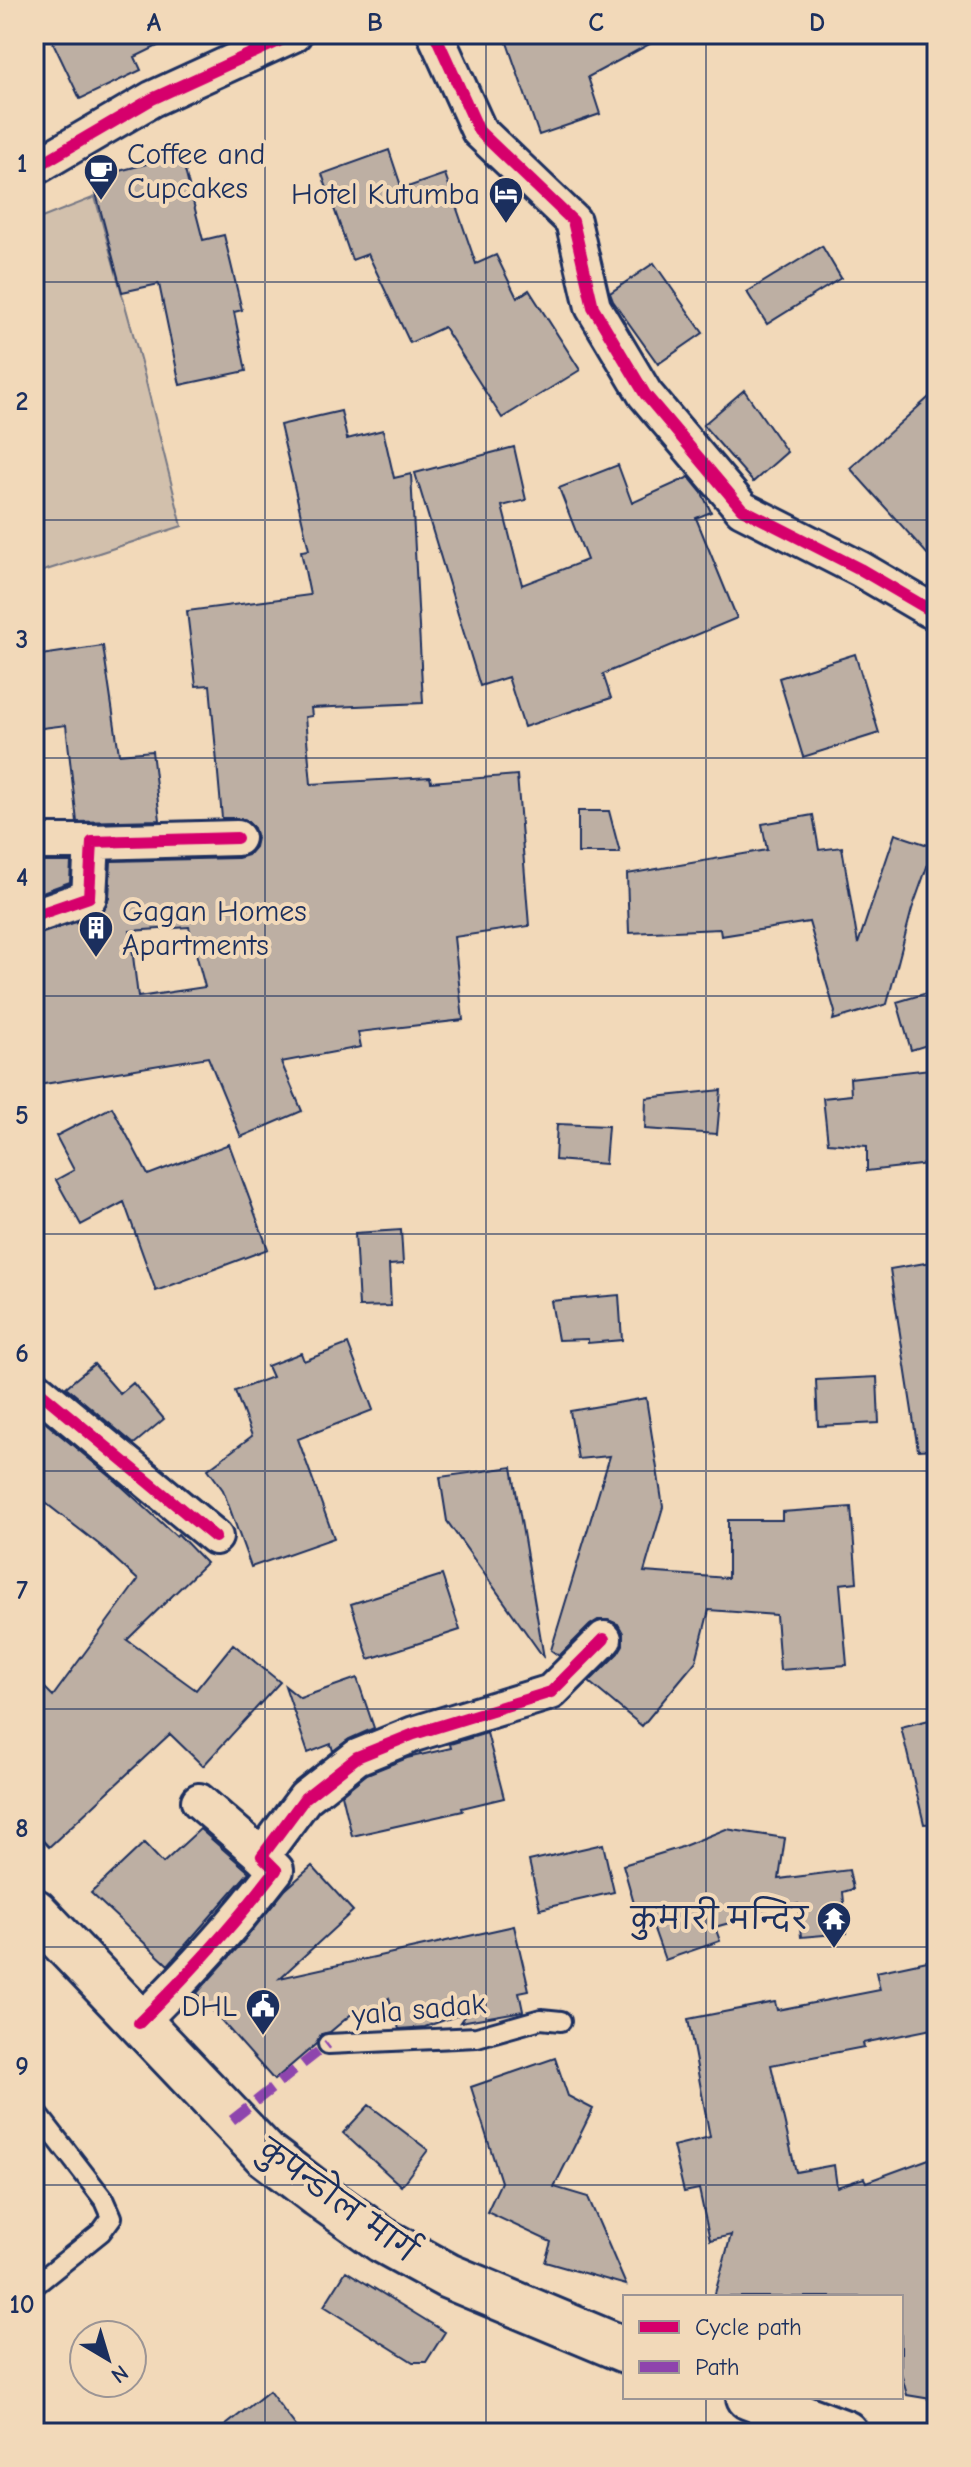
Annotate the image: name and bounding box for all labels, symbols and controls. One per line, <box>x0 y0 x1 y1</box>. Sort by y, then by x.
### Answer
text: A <box>147 8 162 38</box>
text: B <box>367 8 383 38</box>
text: C <box>588 8 604 38</box>
text: D <box>809 8 825 38</box>
place label: Coffee and Cupcakes <box>127 137 265 206</box>
text: 1 <box>17 149 27 179</box>
cafe icon: Coffee and Cupcakes <box>82 152 120 202</box>
hotel icon: Hotel Kutumba <box>487 175 525 225</box>
place label: Hotel Kutumba <box>291 177 480 212</box>
text: 2 <box>16 387 28 417</box>
text: 3 <box>16 625 28 655</box>
text: 4 <box>16 863 28 893</box>
place label: Gagan Homes Apartments <box>122 894 307 963</box>
building icon: Gagan Homes Apartments <box>77 909 115 959</box>
text: 5 <box>15 1101 29 1131</box>
text: 6 <box>15 1339 29 1369</box>
text: 7 <box>16 1576 28 1606</box>
text: 8 <box>15 1814 29 1844</box>
place label: कुमारी मन्दिर <box>629 1896 810 1940</box>
temple icon: कुमारी मन्दिर <box>815 1900 853 1950</box>
street label: yala sadak <box>350 1986 488 2033</box>
public building icon: DHL <box>244 1987 282 2037</box>
place label: DHL <box>181 1989 237 2024</box>
text: 9 <box>15 2052 29 2082</box>
street label: कुपन्डोल मार्ग <box>248 2127 428 2274</box>
text: 10 <box>9 2290 35 2320</box>
legend <box>623 2295 903 2399</box>
text: Cycle path <box>695 2313 802 2341</box>
north arrow <box>68 2319 148 2399</box>
text: Path <box>695 2353 740 2381</box>
text: N <box>106 2359 133 2389</box>

